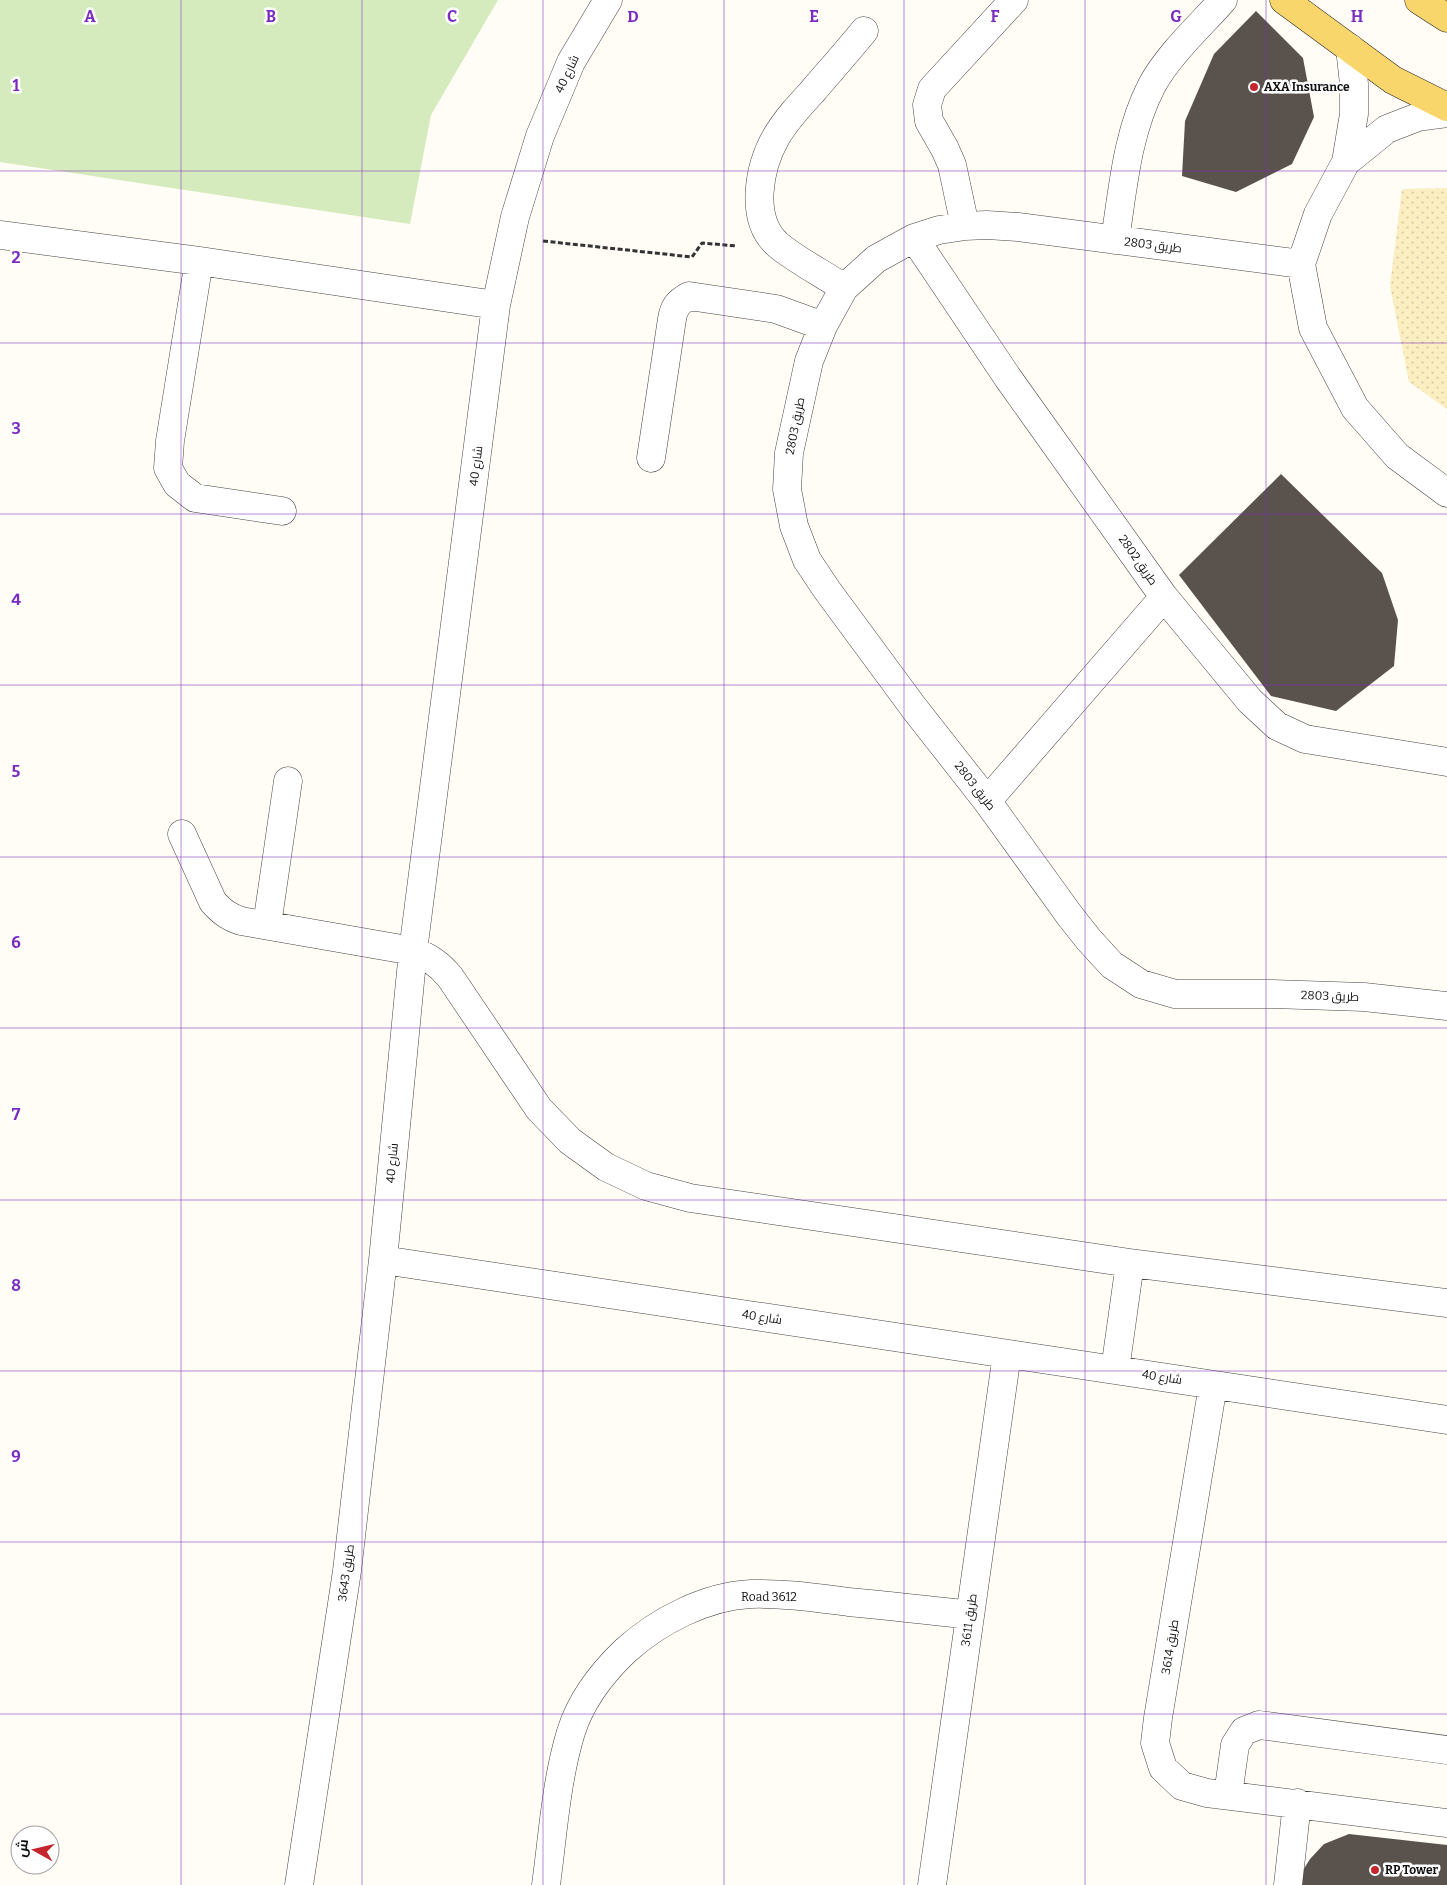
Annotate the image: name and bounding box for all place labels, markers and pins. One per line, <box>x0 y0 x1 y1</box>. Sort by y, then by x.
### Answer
place label: AXA Insurance <box>1264 80 1350 94</box>
marker: AXA Insurance <box>1248 81 1260 93</box>
place label: RP Tower <box>1385 1863 1439 1877</box>
marker: RP Tower <box>1369 1864 1381 1876</box>

